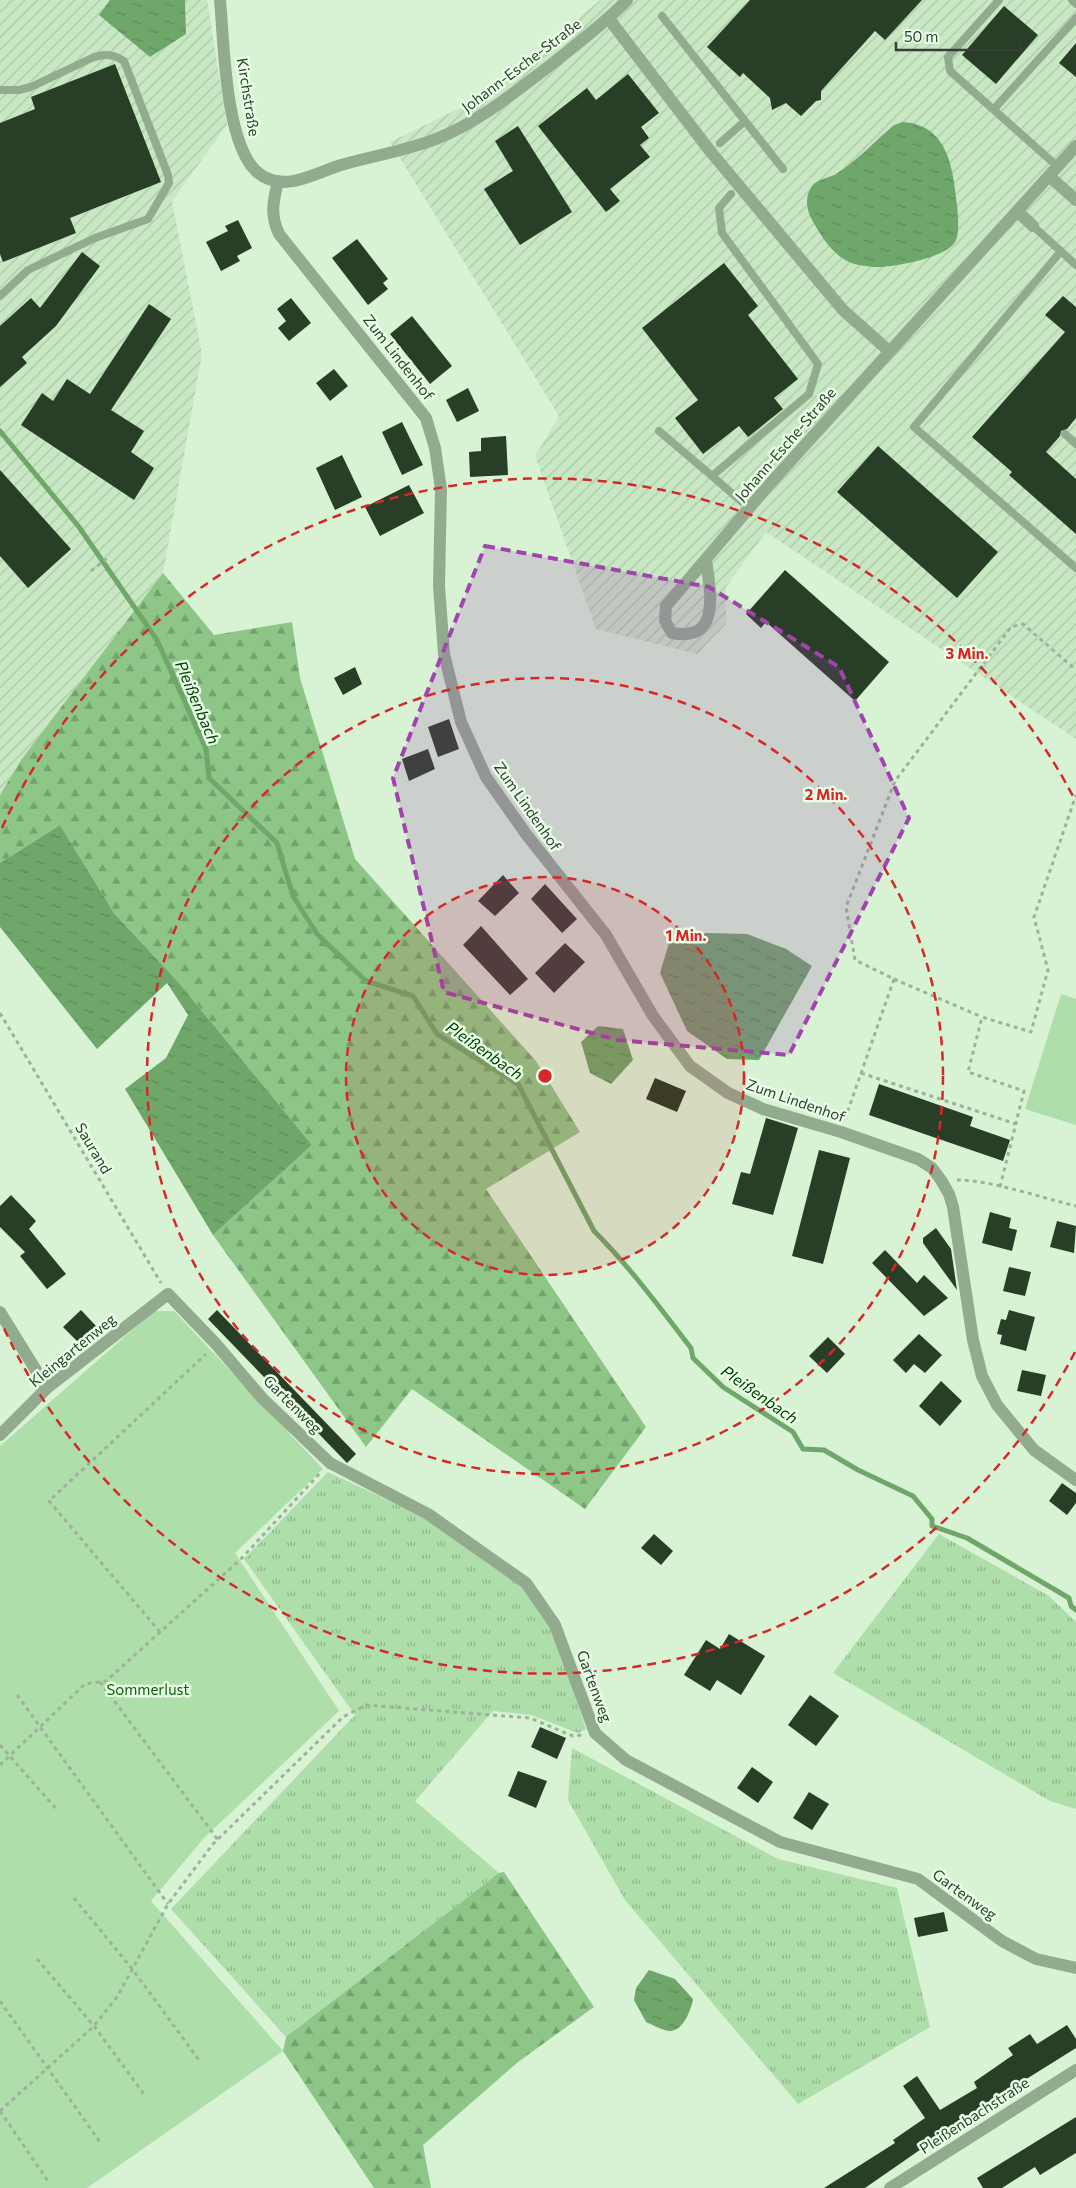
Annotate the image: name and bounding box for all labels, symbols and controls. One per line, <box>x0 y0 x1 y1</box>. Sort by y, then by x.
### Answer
street label: Johann-Esche-Straße <box>458 14 584 116</box>
scale bar <box>896 20 1021 52</box>
text: 50 m <box>904 27 938 45</box>
street label: Kirchstraße <box>234 56 264 138</box>
street label: Zum Lindenhof <box>360 310 438 404</box>
street label: Johann-Esche-Straße <box>731 383 839 505</box>
text: 3 Min. <box>946 644 988 662</box>
water label: Pleißenbach <box>172 657 224 747</box>
street label: Zum Lindenhof <box>491 758 565 854</box>
text: 2 Min. <box>805 785 847 803</box>
text: 1 Min. <box>666 926 706 944</box>
water label: Pleißenbach <box>443 1017 527 1083</box>
centre of rings <box>536 1067 554 1085</box>
street label: Zum Lindenhof <box>744 1075 848 1125</box>
street label: Saurand <box>72 1119 116 1177</box>
street label: Kleingartenweg <box>25 1310 119 1390</box>
water label: Pleißenbach <box>718 1361 802 1427</box>
street label: Gartenweg <box>260 1371 326 1437</box>
street label: Gartenweg <box>574 1648 616 1724</box>
park label: Sommerlust <box>107 1680 189 1698</box>
street label: Gartenweg <box>929 1865 1001 1923</box>
street label: Pleißenbachstraße <box>916 2073 1032 2157</box>

